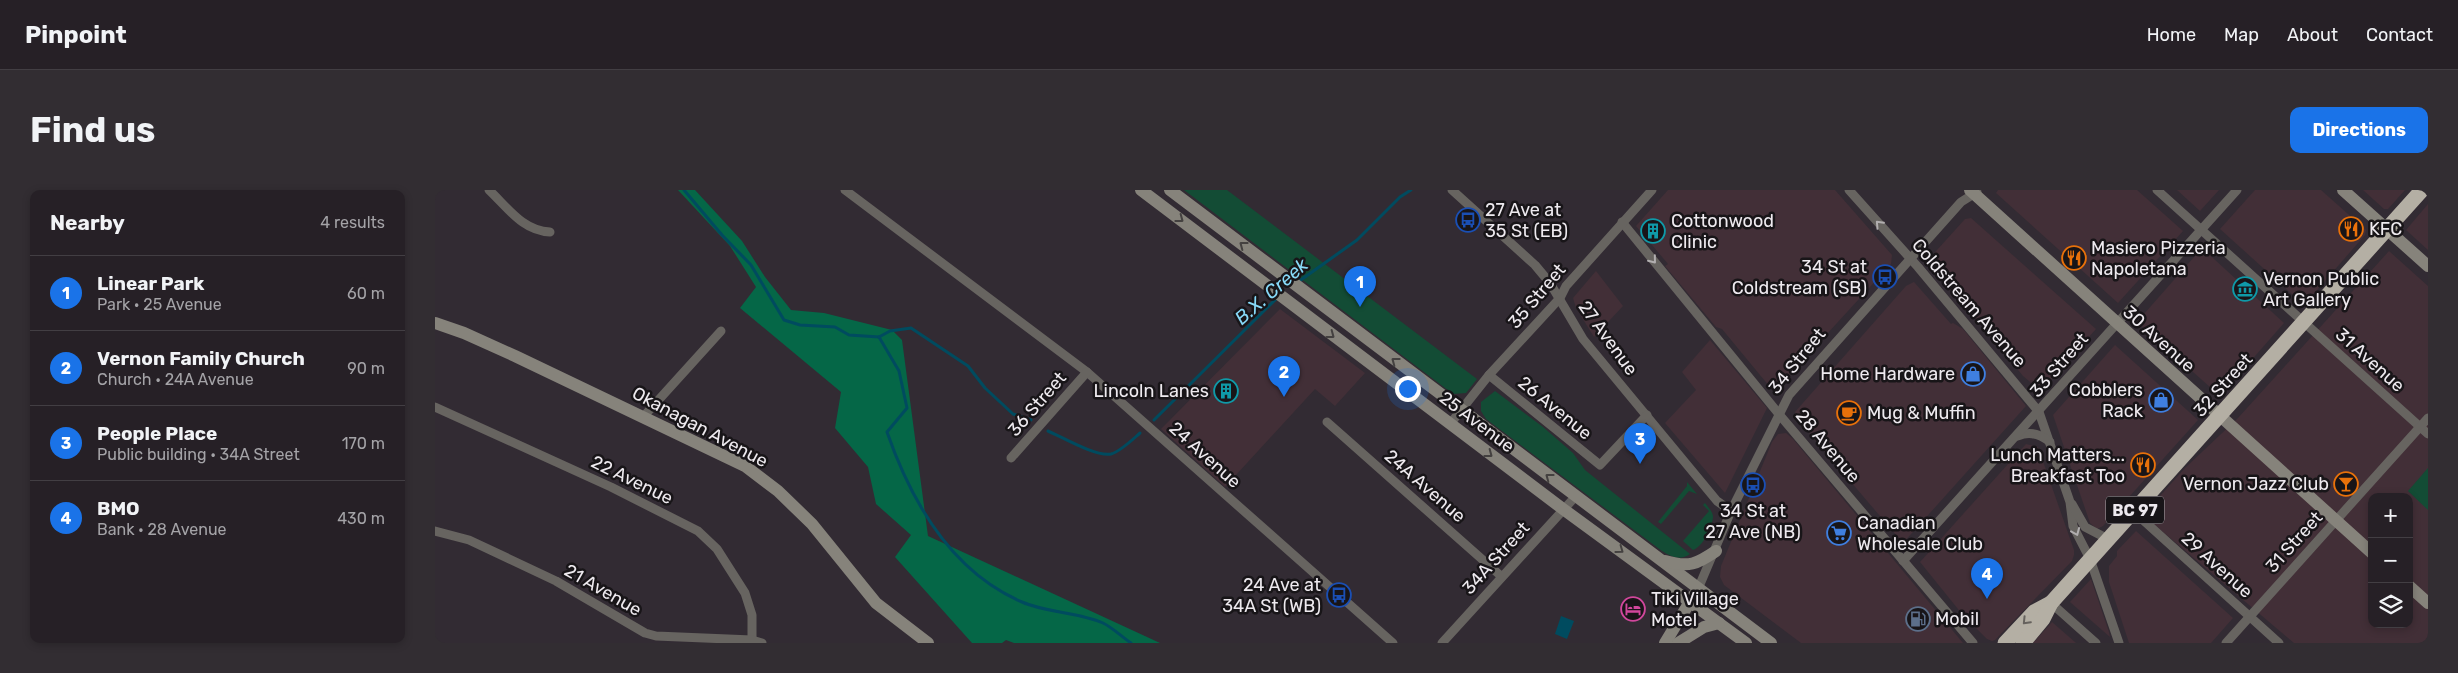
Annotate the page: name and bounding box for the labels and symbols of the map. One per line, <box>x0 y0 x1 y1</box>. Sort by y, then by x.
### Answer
place label: 27 Ave at 35 St (EB) <box>1485 199 1568 242</box>
bus stop icon: 27 Ave at 35 St (EB) <box>1455 207 1481 233</box>
place label: Cottonwood Clinic <box>1671 210 1774 253</box>
one-way arrow <box>1174 214 1183 223</box>
restaurant icon: KFC <box>2338 216 2364 242</box>
building icon: Cottonwood Clinic <box>1640 218 1666 244</box>
place label: KFC <box>2369 218 2402 240</box>
one-way arrow <box>1876 221 1885 230</box>
street label: Coldstream Avenue <box>1907 234 2031 372</box>
place label: Masiero Pizzeria Napoletana <box>2091 237 2226 280</box>
one-way arrow <box>1239 242 1249 251</box>
restaurant icon: Masiero Pizzeria Napoletana <box>2061 245 2087 271</box>
water label: B.X. Creek <box>1230 253 1313 329</box>
one-way arrow <box>1648 254 1656 263</box>
place label: 34 St at Coldstream (SB) <box>1732 256 1867 299</box>
street label: 35 Street <box>1504 259 1570 333</box>
bus stop icon: 34 St at Coldstream (SB) <box>1872 264 1898 290</box>
pin: 1 <box>1344 266 1376 307</box>
place label: Vernon Public Art Gallery <box>2263 268 2379 311</box>
museum icon: Vernon Public Art Gallery <box>2232 276 2258 302</box>
street label: 27 Avenue <box>1574 296 1642 380</box>
street label: 30 Avenue <box>2118 301 2200 377</box>
street label: 31 Avenue <box>2331 323 2409 397</box>
street label: 34 Street <box>1764 324 1830 398</box>
street label: 33 Street <box>2025 328 2093 402</box>
one-way arrow <box>1325 329 1334 337</box>
street label: 32 Street <box>2189 349 2257 421</box>
pin: 2 <box>1268 356 1300 397</box>
one-way arrow <box>1392 358 1401 366</box>
shop icon: Home Hardware <box>1960 361 1986 387</box>
place label: Home Hardware <box>1820 363 1955 385</box>
street label: 36 Street <box>1003 367 1071 441</box>
street label: 26 Avenue <box>1514 372 1596 444</box>
your location <box>1395 376 1421 402</box>
building icon: Lincoln Lanes <box>1213 378 1239 404</box>
place label: Cobblers Rack <box>2069 379 2144 422</box>
place label: Lincoln Lanes <box>1093 380 1209 402</box>
street label: Okanagan Avenue <box>628 382 772 472</box>
street label: 25 Avenue <box>1435 387 1519 457</box>
shop icon: Cobblers Rack <box>2148 387 2174 413</box>
cafe icon: Mug & Muffin <box>1836 400 1862 426</box>
place label: Mug & Muffin <box>1867 402 1976 424</box>
street label: 28 Avenue <box>1791 405 1865 487</box>
street label: 24 Avenue <box>1165 417 1245 493</box>
pin: 3 <box>1624 423 1656 464</box>
place label: Lunch Matters... Breakfast Too <box>1990 444 2125 487</box>
street label: 24A Avenue <box>1380 445 1470 527</box>
one-way arrow <box>1483 448 1492 456</box>
street label: 22 Avenue <box>588 451 676 509</box>
restaurant icon: Lunch Matters... Breakfast Too <box>2130 452 2156 478</box>
bar icon: Vernon Jazz Club <box>2333 471 2359 497</box>
bus stop icon: 34 St at 27 Ave (NB) <box>1740 472 1766 498</box>
place label: Vernon Jazz Club <box>2183 473 2329 495</box>
one-way arrow <box>1545 474 1555 483</box>
road number: BC 97 <box>2106 496 2164 524</box>
place label: 34 St at 27 Ave (NB) <box>1705 500 1801 543</box>
street label: 31 Street <box>2261 507 2327 577</box>
place label: Canadian Wholesale Club <box>1857 512 1983 555</box>
street label: 34A Street <box>1458 517 1534 599</box>
supermarket icon: Canadian Wholesale Club <box>1826 520 1852 546</box>
one-way arrow <box>2070 527 2081 536</box>
street label: 29 Avenue <box>2177 527 2257 603</box>
one-way arrow <box>1614 544 1624 553</box>
pin: 4 <box>1971 558 2003 599</box>
street label: 21 Avenue <box>561 559 645 621</box>
place label: 24 Ave at 34A St (WB) <box>1222 574 1321 617</box>
bus stop icon: 24 Ave at 34A St (WB) <box>1326 582 1352 608</box>
place label: Tiki Village Motel <box>1651 588 1739 631</box>
hotel icon: Tiki Village Motel <box>1620 596 1646 622</box>
fuel station icon: Mobil <box>1905 606 1931 632</box>
place label: Mobil <box>1935 608 1979 630</box>
one-way arrow <box>2023 615 2032 624</box>

